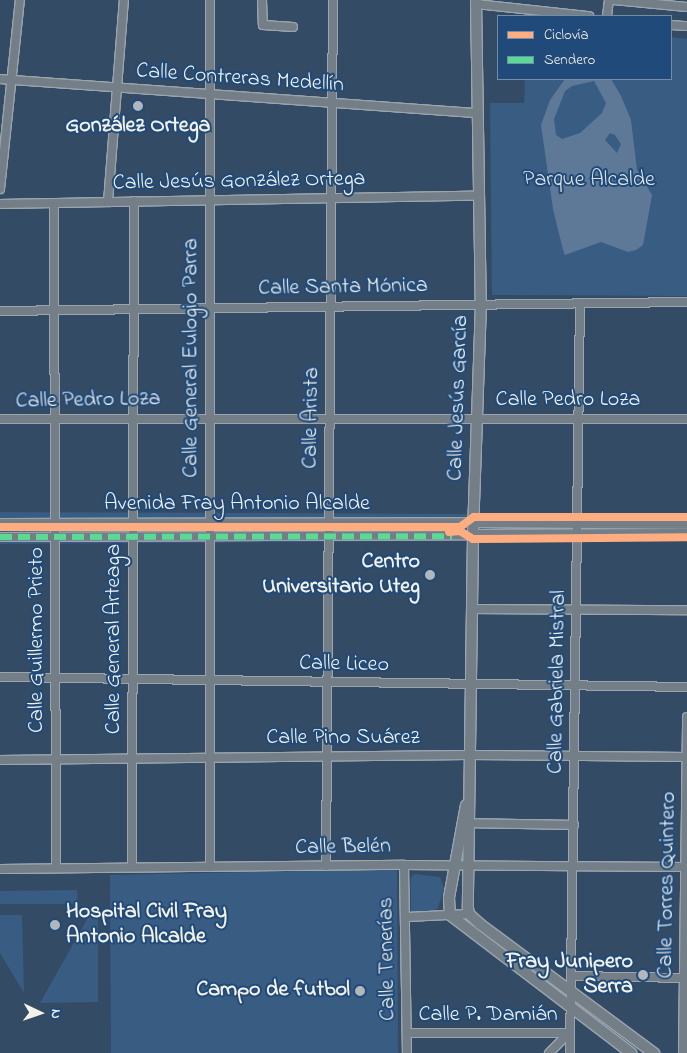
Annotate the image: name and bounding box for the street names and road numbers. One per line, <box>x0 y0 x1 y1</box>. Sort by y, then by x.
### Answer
street label: Calle Contreras Medellín <box>135 59 345 99</box>
street label: Calle Jesús González Ortega <box>112 167 366 197</box>
street label: Calle General Eulogio Parra <box>179 238 205 478</box>
street label: Calle Santa Mónica <box>258 273 428 303</box>
street label: Calle Jesús García <box>443 315 475 481</box>
street label: Calle Arista <box>298 367 326 469</box>
street label: Calle Pedro Loza <box>15 387 161 415</box>
street label: Calle Pedro Loza <box>496 388 640 414</box>
street label: Avenida Fray Antonio Alcalde <box>104 492 370 518</box>
street label: Calle General Arteaga <box>102 544 128 734</box>
street label: Calle Guillermo Prieto <box>25 547 51 733</box>
street label: Calle Gabriela Mistral <box>543 590 573 774</box>
street label: Calle Liceo <box>299 651 389 679</box>
street label: Calle Pino Suárez <box>266 726 420 752</box>
street label: Calle Torres Quintero <box>653 791 683 979</box>
street label: Calle Belén <box>295 834 391 862</box>
street label: Calle Tenerías <box>374 897 402 1021</box>
street label: Calle P. Damián <box>418 1003 558 1029</box>

